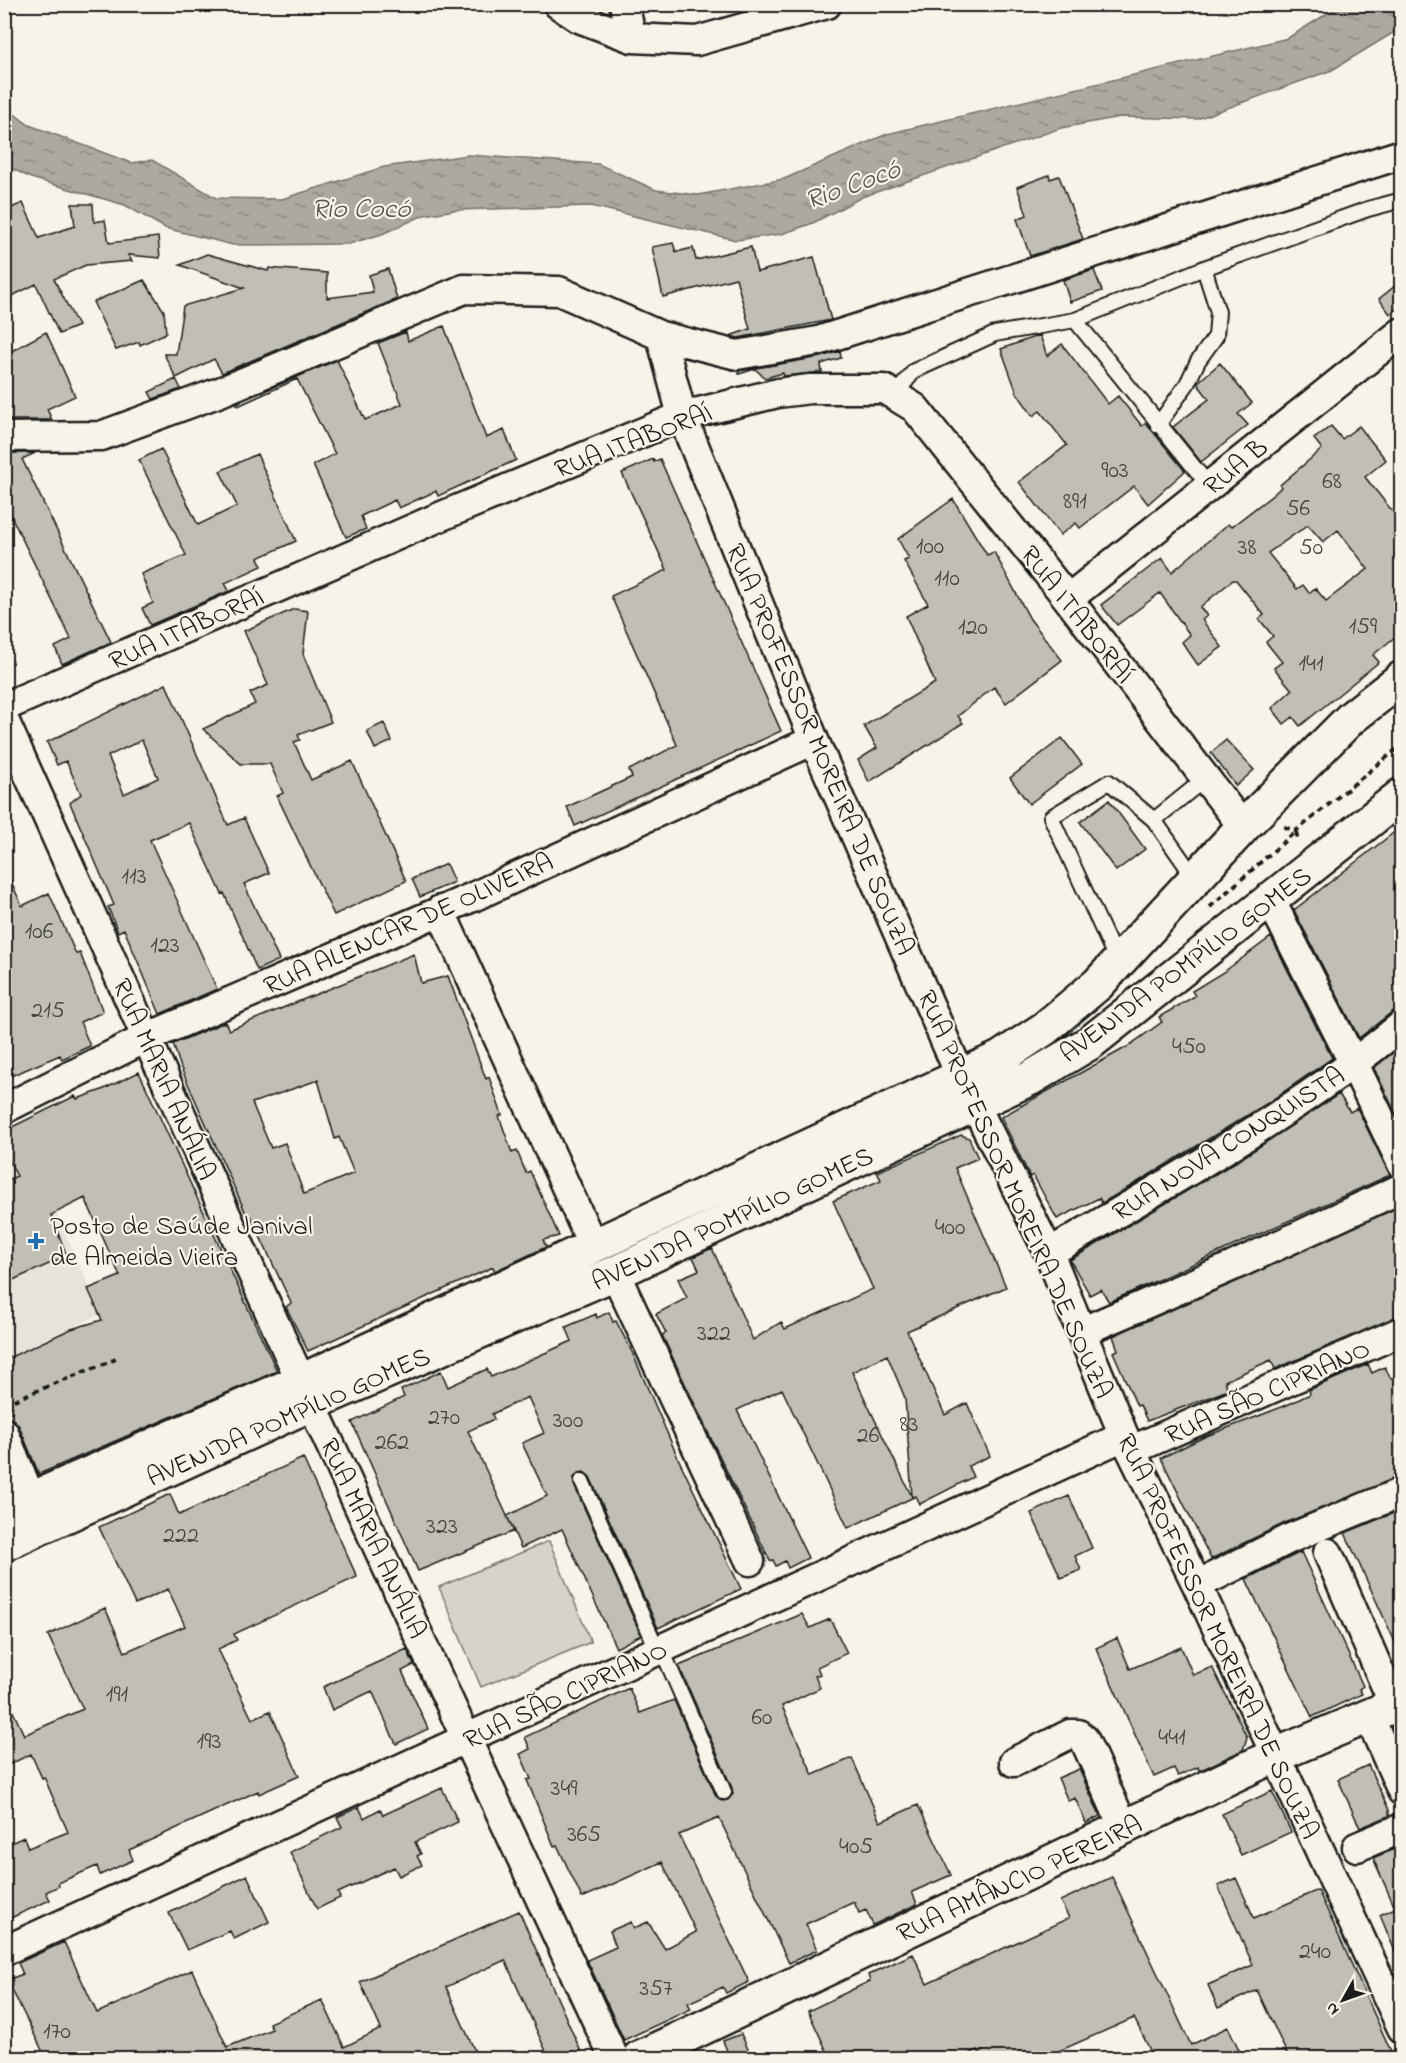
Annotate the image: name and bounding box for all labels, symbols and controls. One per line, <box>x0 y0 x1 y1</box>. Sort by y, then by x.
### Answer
water label: Rio Cocó <box>800 150 908 222</box>
water label: Rio Cocó <box>311 190 412 231</box>
street label: RUA ITABORAÍ <box>549 394 718 490</box>
street label: RUA B <box>1196 430 1277 506</box>
house number: 903 <box>1101 454 1129 489</box>
house number: 68 <box>1322 465 1342 500</box>
house number: 891 <box>1063 485 1087 520</box>
house number: 56 <box>1286 492 1311 527</box>
house number: 100 <box>916 530 944 565</box>
house number: 38 <box>1238 531 1256 566</box>
house number: 50 <box>1299 531 1323 566</box>
street label: RUA PROFESSOR MOREIRA DE SOUZA <box>714 538 923 962</box>
street label: RUA ITABORAÍ <box>1010 538 1143 693</box>
house number: 110 <box>934 562 960 597</box>
street label: RUA ITABORAÍ <box>103 579 271 682</box>
house number: 159 <box>1349 610 1378 645</box>
house number: 120 <box>958 611 988 646</box>
house number: 141 <box>1298 647 1324 682</box>
street label: RUA ALENCAR DE OLIVEIRA <box>258 844 560 1007</box>
street label: AVENIDA POMPÍLIO GOMES <box>1052 858 1321 1074</box>
house number: 113 <box>121 860 147 895</box>
house number: 106 <box>25 915 54 950</box>
house number: 123 <box>150 929 180 964</box>
street label: RUA MARIA ANÁLIA <box>101 973 225 1187</box>
street label: RUA PROFESSOR MOREIRA DE SOUZA <box>906 984 1122 1406</box>
house number: 215 <box>31 994 65 1029</box>
house number: 450 <box>1172 1030 1206 1065</box>
street label: RUA NOVA CONQUISTA <box>1106 1058 1353 1233</box>
street label: AVENIDA POMPÍLIO GOMES <box>586 1138 880 1303</box>
place label: Posto de Saúde Janival de Almeida Vieira <box>50 1208 312 1278</box>
house number: 400 <box>935 1211 965 1246</box>
marker: Posto de Saúde Janival de Almeida Vieira <box>27 1232 45 1250</box>
house number: 322 <box>697 1317 731 1352</box>
street label: RUA SÃO CIPRIANO <box>1159 1330 1377 1456</box>
street label: AVENIDA POMPÍLIO GOMES <box>141 1338 437 1498</box>
house number: 270 <box>428 1401 460 1436</box>
house number: 300 <box>553 1404 583 1439</box>
house number: 83 <box>900 1408 918 1443</box>
house number: 26 <box>857 1419 880 1454</box>
house number: 262 <box>375 1426 409 1461</box>
street label: RUA PROFESSOR MOREIRA DE SOUZA <box>1105 1428 1328 1846</box>
street label: RUA MARIA ANÁLIA <box>308 1432 435 1646</box>
house number: 323 <box>426 1510 458 1545</box>
house number: 222 <box>163 1519 199 1554</box>
street label: RUA SÃO CIPRIANO <box>457 1632 675 1761</box>
house number: 191 <box>106 1678 129 1713</box>
house number: 60 <box>752 1701 772 1736</box>
house number: 441 <box>1158 1721 1186 1756</box>
house number: 193 <box>197 1725 221 1760</box>
house number: 349 <box>550 1772 578 1807</box>
street label: RUA AMÂNCIO PEREIRA <box>891 1806 1149 1954</box>
house number: 365 <box>567 1818 601 1853</box>
house number: 405 <box>839 1830 873 1865</box>
house number: 240 <box>1299 1935 1331 1970</box>
north arrow <box>1313 1970 1373 2030</box>
house number: 357 <box>639 1972 673 2007</box>
text: N <box>1320 1996 1346 2020</box>
house number: 170 <box>43 2015 71 2050</box>

